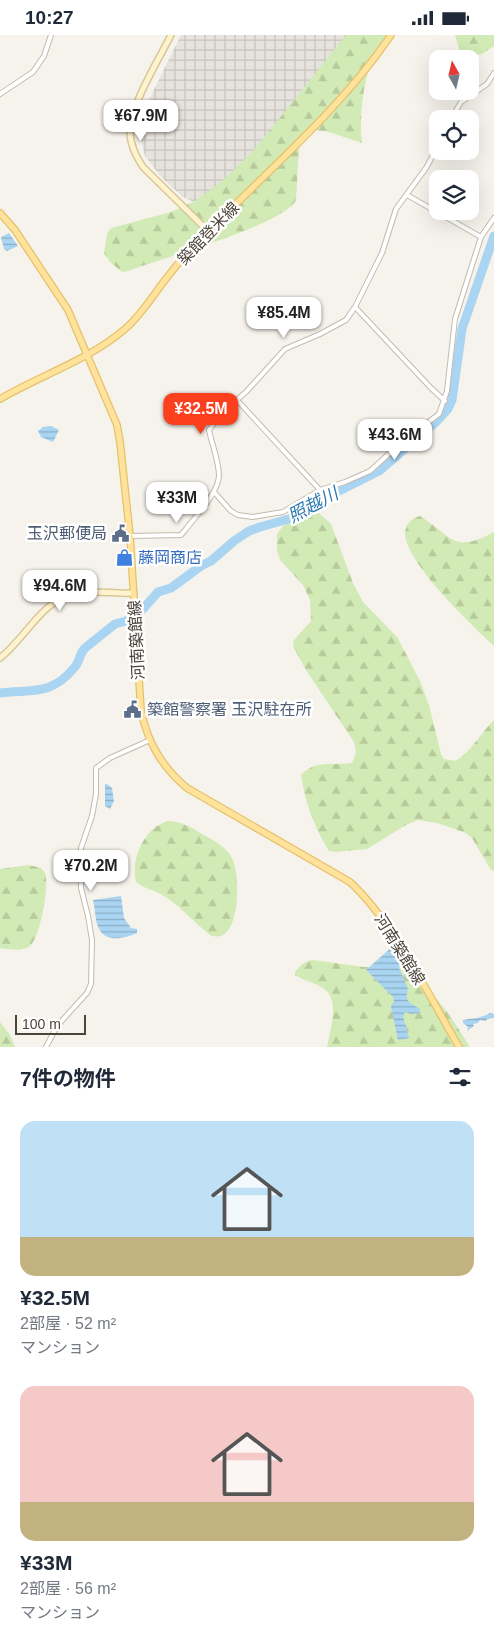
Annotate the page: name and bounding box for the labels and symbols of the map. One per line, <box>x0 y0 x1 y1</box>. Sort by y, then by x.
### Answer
north arrow <box>429 50 479 100</box>
pin: ¥67.9M <box>100 99 182 142</box>
street label: 築館登米線 <box>174 199 242 268</box>
pin: ¥85.4M <box>243 297 325 339</box>
pin: ¥32.5M <box>160 393 242 435</box>
pin: ¥43.6M <box>354 419 436 461</box>
pin: ¥33M <box>147 481 207 524</box>
water label: 照越川 <box>284 483 343 527</box>
public building icon: 玉沢郵便局 <box>111 523 131 543</box>
place label: 玉沢郵便局 <box>27 525 107 542</box>
shop icon: 藤岡商店 <box>114 547 134 567</box>
place label: 藤岡商店 <box>138 549 202 566</box>
pin: ¥94.6M <box>19 569 101 612</box>
street label: 河南築館線 <box>126 600 147 680</box>
public building icon: 築館警察署 玉沢駐在所 <box>123 699 143 719</box>
place label: 築館警察署 玉沢駐在所 <box>147 701 311 718</box>
pin: ¥70.2M <box>50 849 132 892</box>
street label: 河南築館線 <box>371 911 428 988</box>
scale bar <box>15 1012 86 1035</box>

